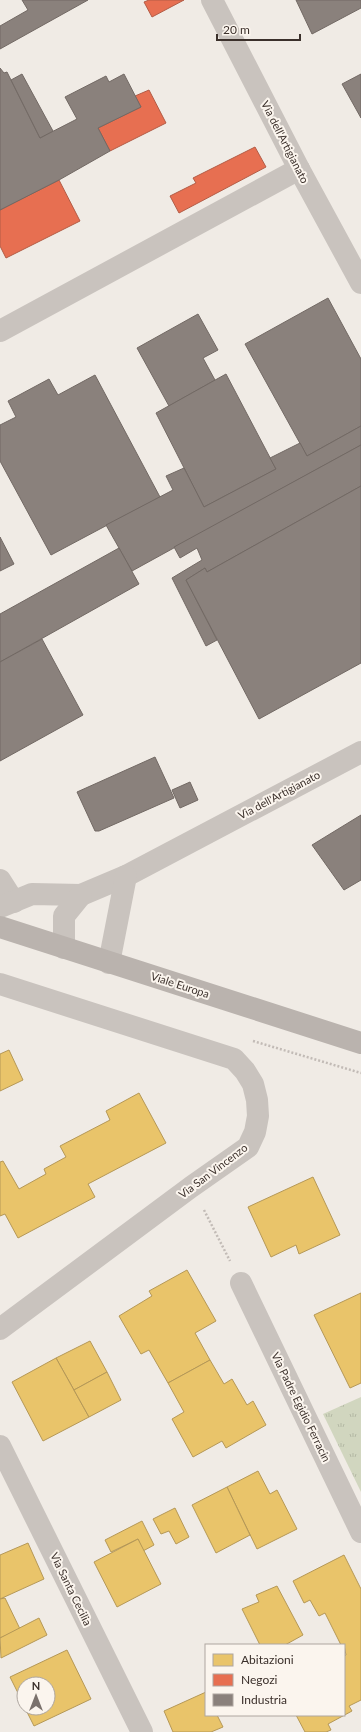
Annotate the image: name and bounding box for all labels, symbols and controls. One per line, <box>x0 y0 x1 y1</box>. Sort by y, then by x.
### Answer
scale bar <box>217 16 300 42</box>
text: 20 m <box>223 22 250 37</box>
street label: Via dell'Artigianato <box>259 98 312 185</box>
street label: Via dell'Artigianato <box>236 767 322 822</box>
street label: Viale Europa <box>149 969 211 1000</box>
street label: Via San Vincenzo <box>176 1141 250 1201</box>
street label: Via Padre Egidio Ferracin <box>269 1350 334 1464</box>
street label: Via Santa Cecilia <box>48 1550 95 1627</box>
legend <box>205 1644 345 1716</box>
text: Abitazioni <box>241 1652 294 1667</box>
text: Negozi <box>241 1672 278 1687</box>
north arrow <box>16 1676 56 1716</box>
text: N <box>32 1679 40 1692</box>
text: Industria <box>241 1692 287 1707</box>

